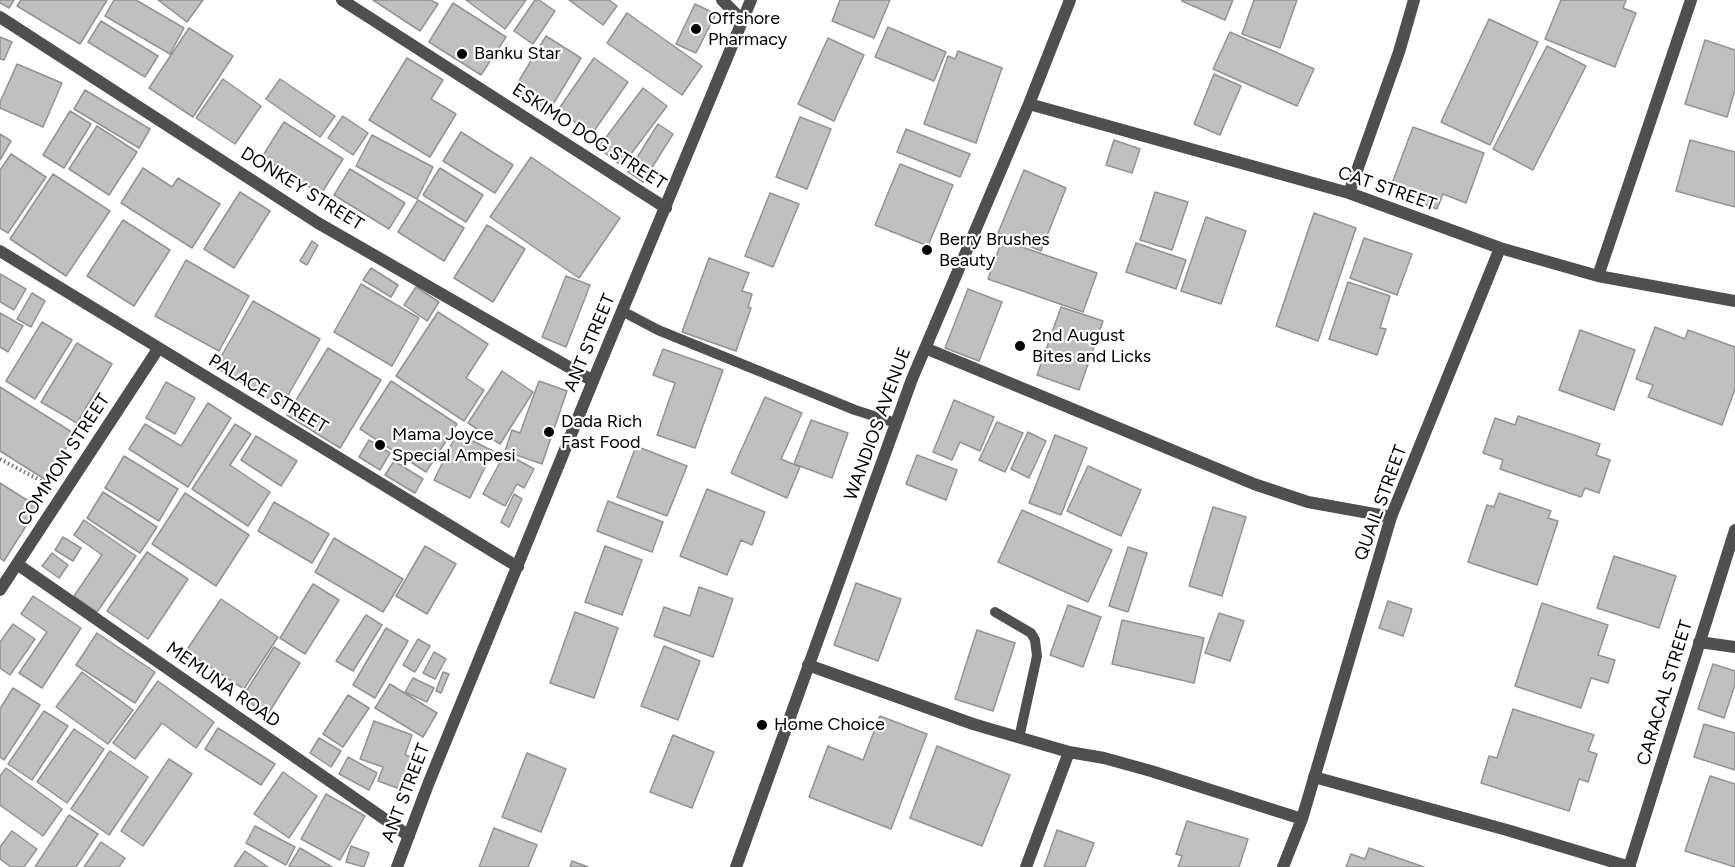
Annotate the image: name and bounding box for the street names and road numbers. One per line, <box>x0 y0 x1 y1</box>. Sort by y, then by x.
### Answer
street label: ESKIMO DOG STREET <box>508 79 670 195</box>
street label: DONKEY STREET <box>237 143 367 235</box>
street label: CAT STREET <box>1335 162 1439 216</box>
street label: ANT STREET <box>560 291 620 395</box>
street label: WANDIOS AVENUE <box>840 344 916 504</box>
street label: PALACE STREET <box>204 350 332 438</box>
street label: COMMON STREET <box>13 390 115 530</box>
street label: QUAIL STREET <box>1350 442 1412 564</box>
street label: CARACAL STREET <box>1633 618 1697 768</box>
street label: MEMUNA ROAD <box>162 638 284 732</box>
street label: ANT STREET <box>377 741 435 845</box>

